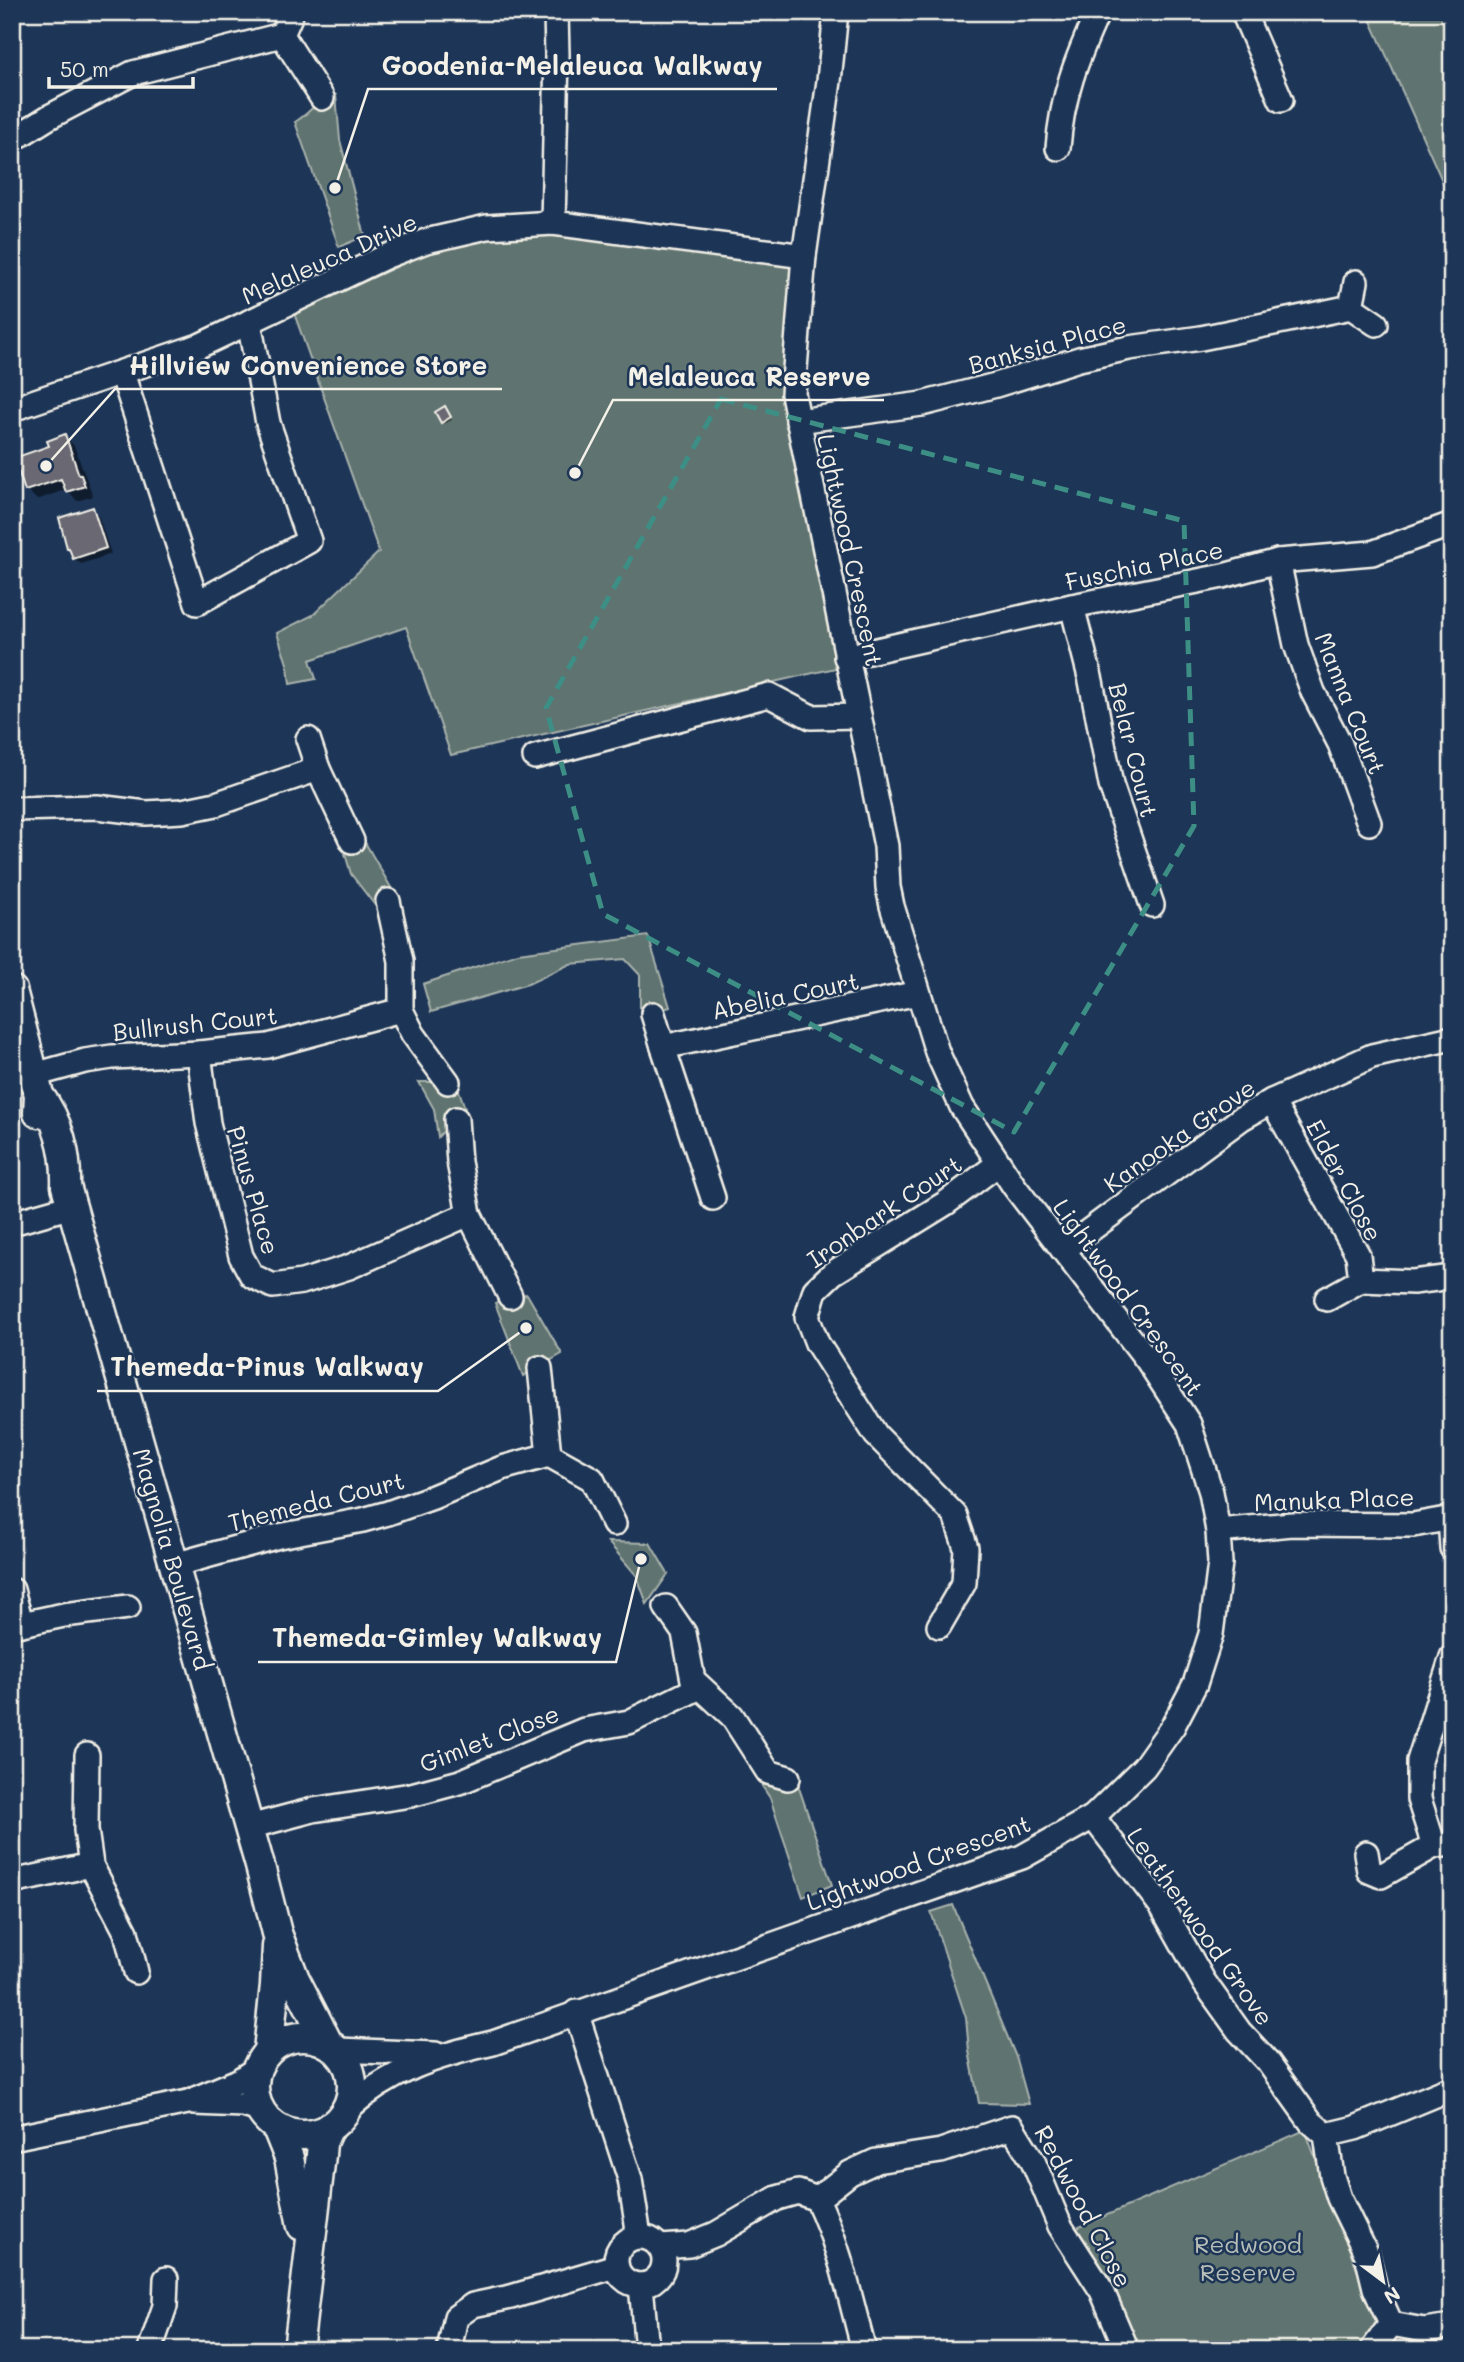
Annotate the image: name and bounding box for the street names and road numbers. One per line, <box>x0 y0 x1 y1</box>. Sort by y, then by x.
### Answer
street label: Melaleuca Drive <box>236 205 422 311</box>
street label: Banksia Place <box>965 308 1129 380</box>
street label: Lightwood Crescent <box>811 431 891 669</box>
street label: Fuschia Place <box>1062 533 1226 597</box>
street label: Manna Court <box>1308 627 1394 779</box>
street label: Belar Court <box>1102 680 1166 820</box>
street label: Abelia Court <box>708 964 862 1026</box>
street label: Bullrush Court <box>111 999 279 1047</box>
street label: Kanooka Grove <box>1097 1071 1261 1199</box>
street label: Elder Close <box>1300 1114 1390 1246</box>
street label: Pinus Place <box>221 1122 287 1258</box>
street label: Ironbark Court <box>801 1148 967 1274</box>
street label: Lightwood Crescent <box>1047 1192 1211 1402</box>
street label: Magnolia Boulevard <box>126 1444 220 1674</box>
street label: Themeda Court <box>225 1464 407 1538</box>
street label: Manuka Place <box>1253 1481 1415 1517</box>
street label: Gimlet Close <box>415 1697 563 1779</box>
street label: Lightwood Crescent <box>802 1807 1034 1917</box>
street label: Leatherwood Grove <box>1121 1821 1281 2031</box>
street label: Redwood Close <box>1028 2120 1140 2292</box>

